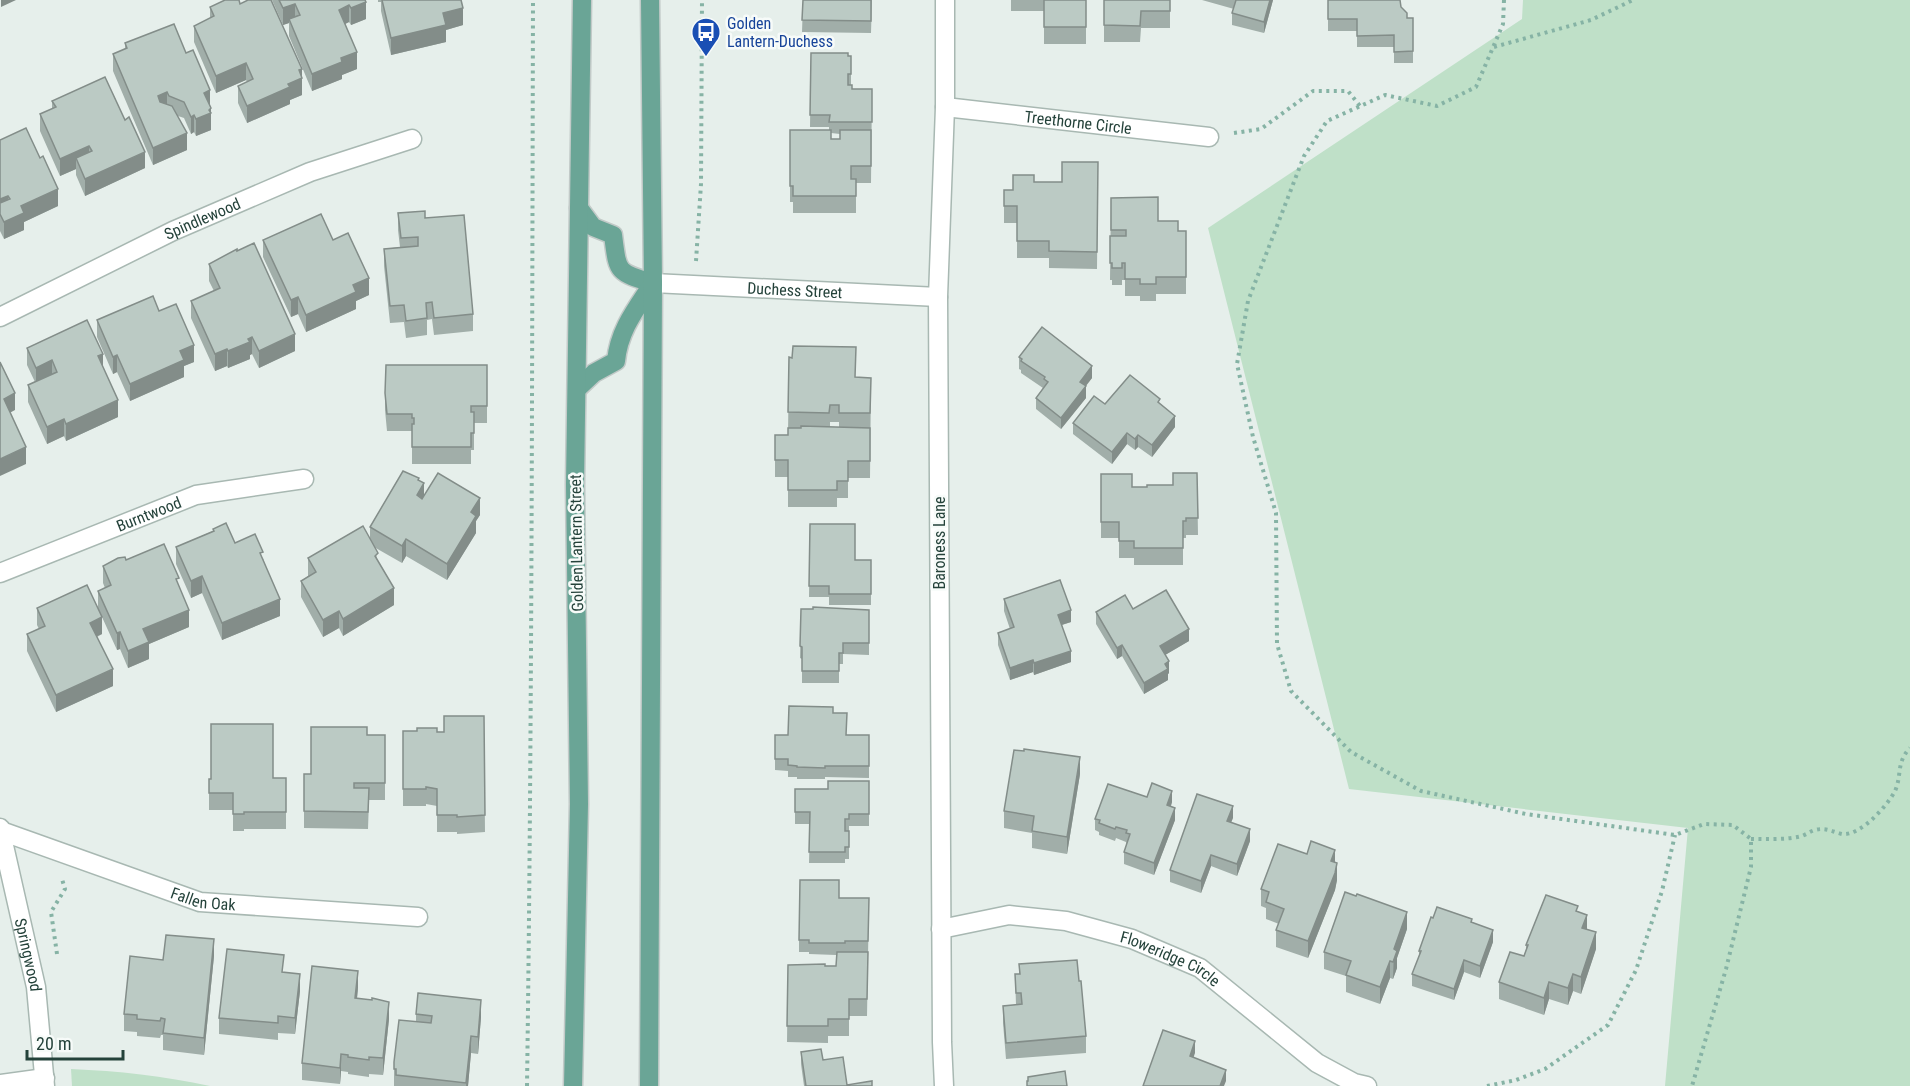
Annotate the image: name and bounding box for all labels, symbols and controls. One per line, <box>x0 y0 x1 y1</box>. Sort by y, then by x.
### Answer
place label: Golden Lantern-Duchess <box>727 14 833 51</box>
bus stop icon: Golden Lantern-Duchess <box>690 16 722 58</box>
street label: Treethorne Circle <box>1023 107 1133 138</box>
street label: Spindlewood <box>161 194 243 244</box>
street label: Duchess Street <box>747 279 843 302</box>
street label: Golden Lantern Street <box>566 474 587 612</box>
street label: Burntwood <box>114 493 184 536</box>
street label: Baroness Lane <box>930 496 949 590</box>
street label: Fallen Oak <box>168 883 237 914</box>
street label: Springwood <box>11 916 45 992</box>
street label: Floweridge Circle <box>1118 927 1224 990</box>
scale bar <box>27 1023 123 1061</box>
text: 20 m <box>36 1033 71 1054</box>

